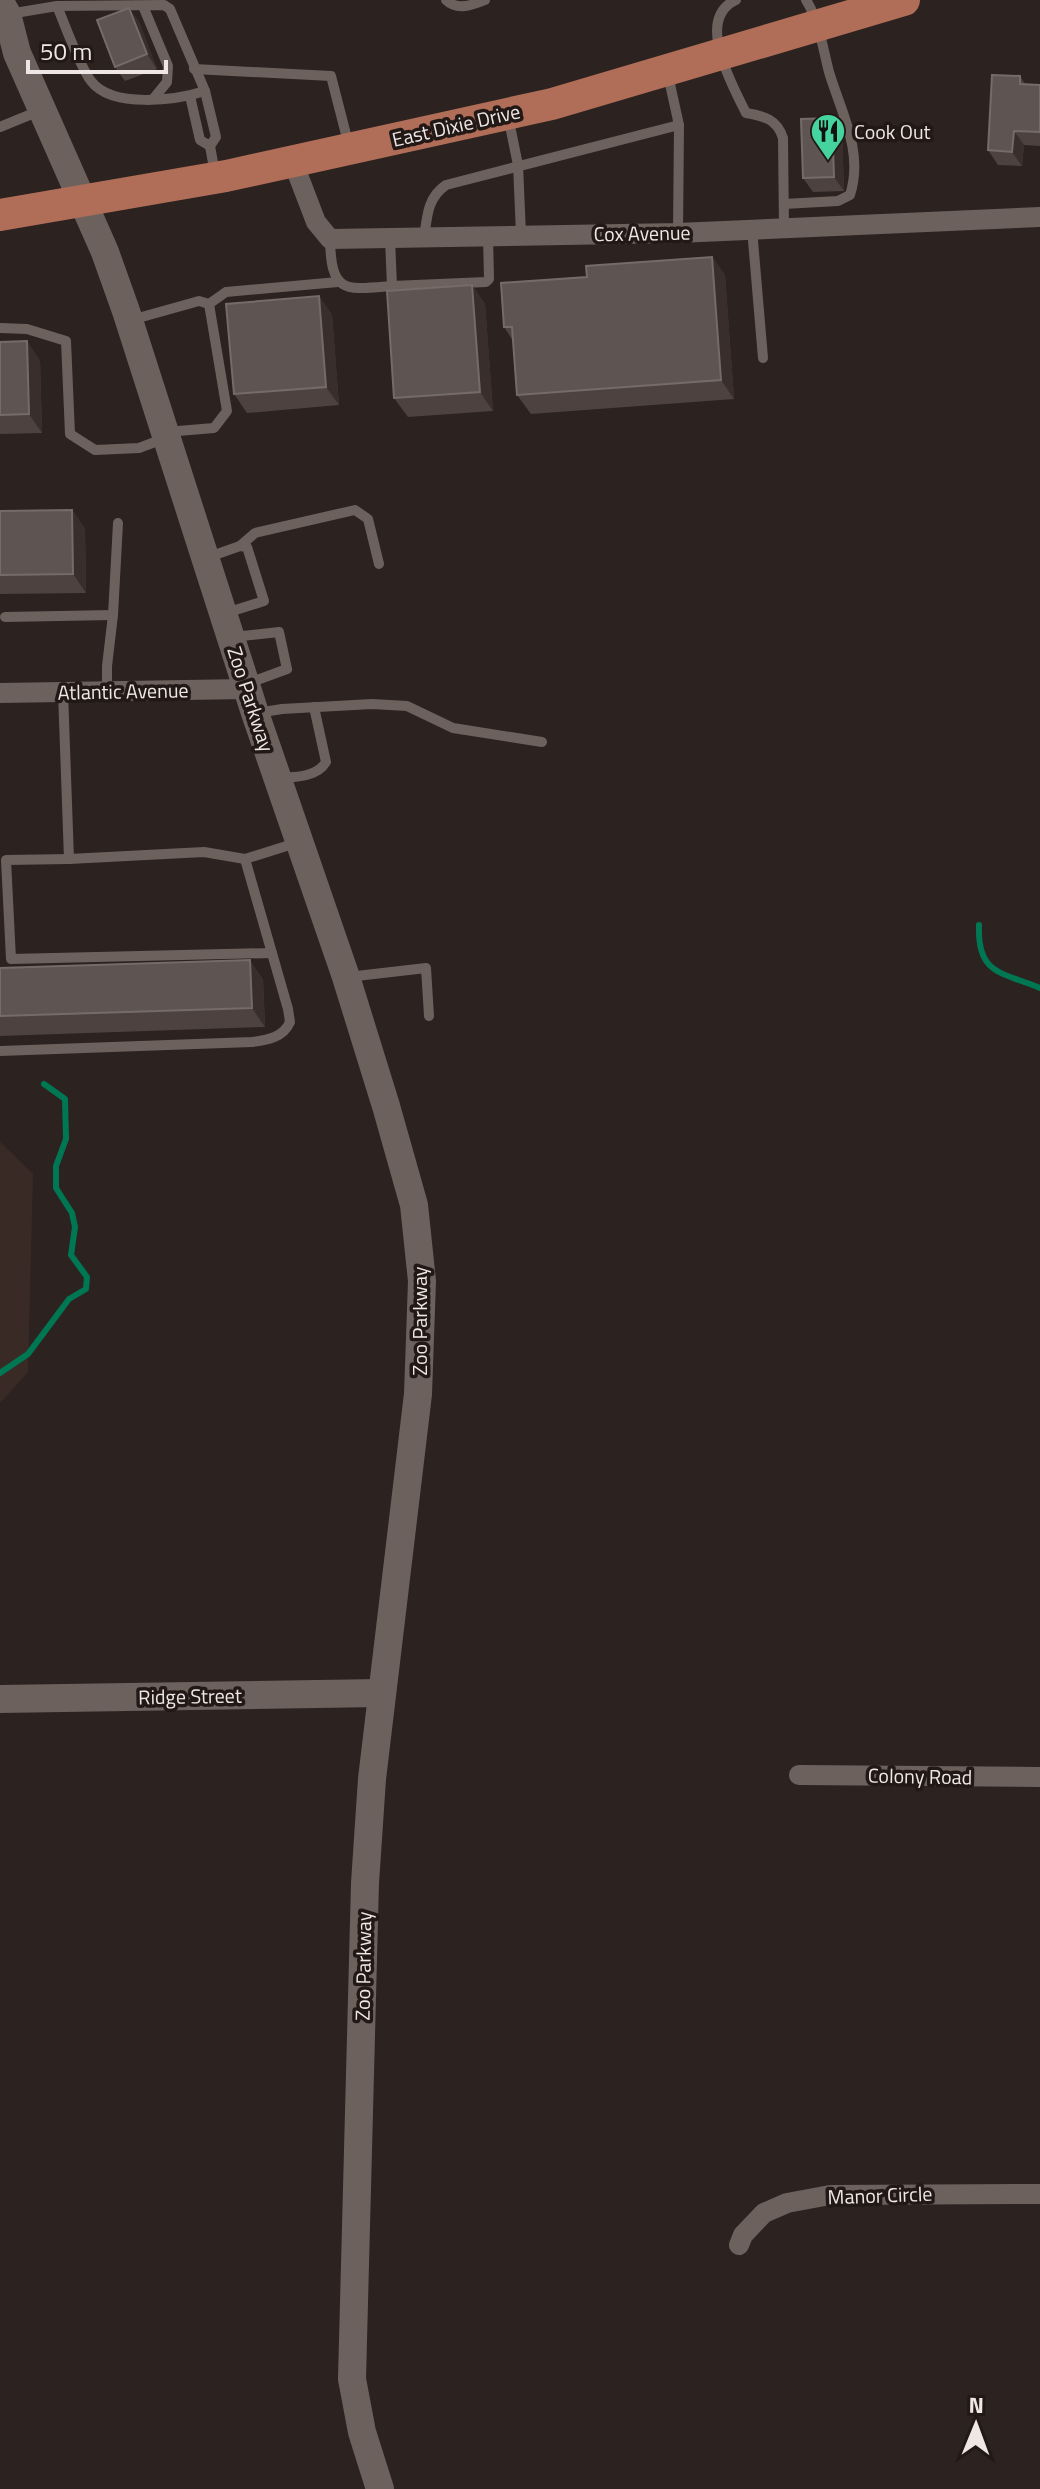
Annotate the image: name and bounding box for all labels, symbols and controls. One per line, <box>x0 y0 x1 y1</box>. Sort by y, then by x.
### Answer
scale bar <box>28 24 166 74</box>
text: 50 m <box>40 33 92 69</box>
street label: East Dixie Drive <box>389 95 523 155</box>
restaurant icon: Cook Out <box>809 112 847 162</box>
place label: Cook Out <box>854 116 931 147</box>
street label: Cox Avenue <box>593 217 691 249</box>
street label: Zoo Parkway <box>219 642 283 756</box>
street label: Atlantic Avenue <box>57 674 189 708</box>
street label: Zoo Parkway <box>404 1266 435 1376</box>
street label: Ridge Street <box>138 1680 242 1712</box>
street label: Colony Road <box>868 1760 972 1792</box>
street label: Zoo Parkway <box>347 1911 379 2021</box>
street label: Manor Circle <box>827 2178 933 2212</box>
north arrow <box>936 2385 1016 2465</box>
text: N <box>968 2388 984 2422</box>

